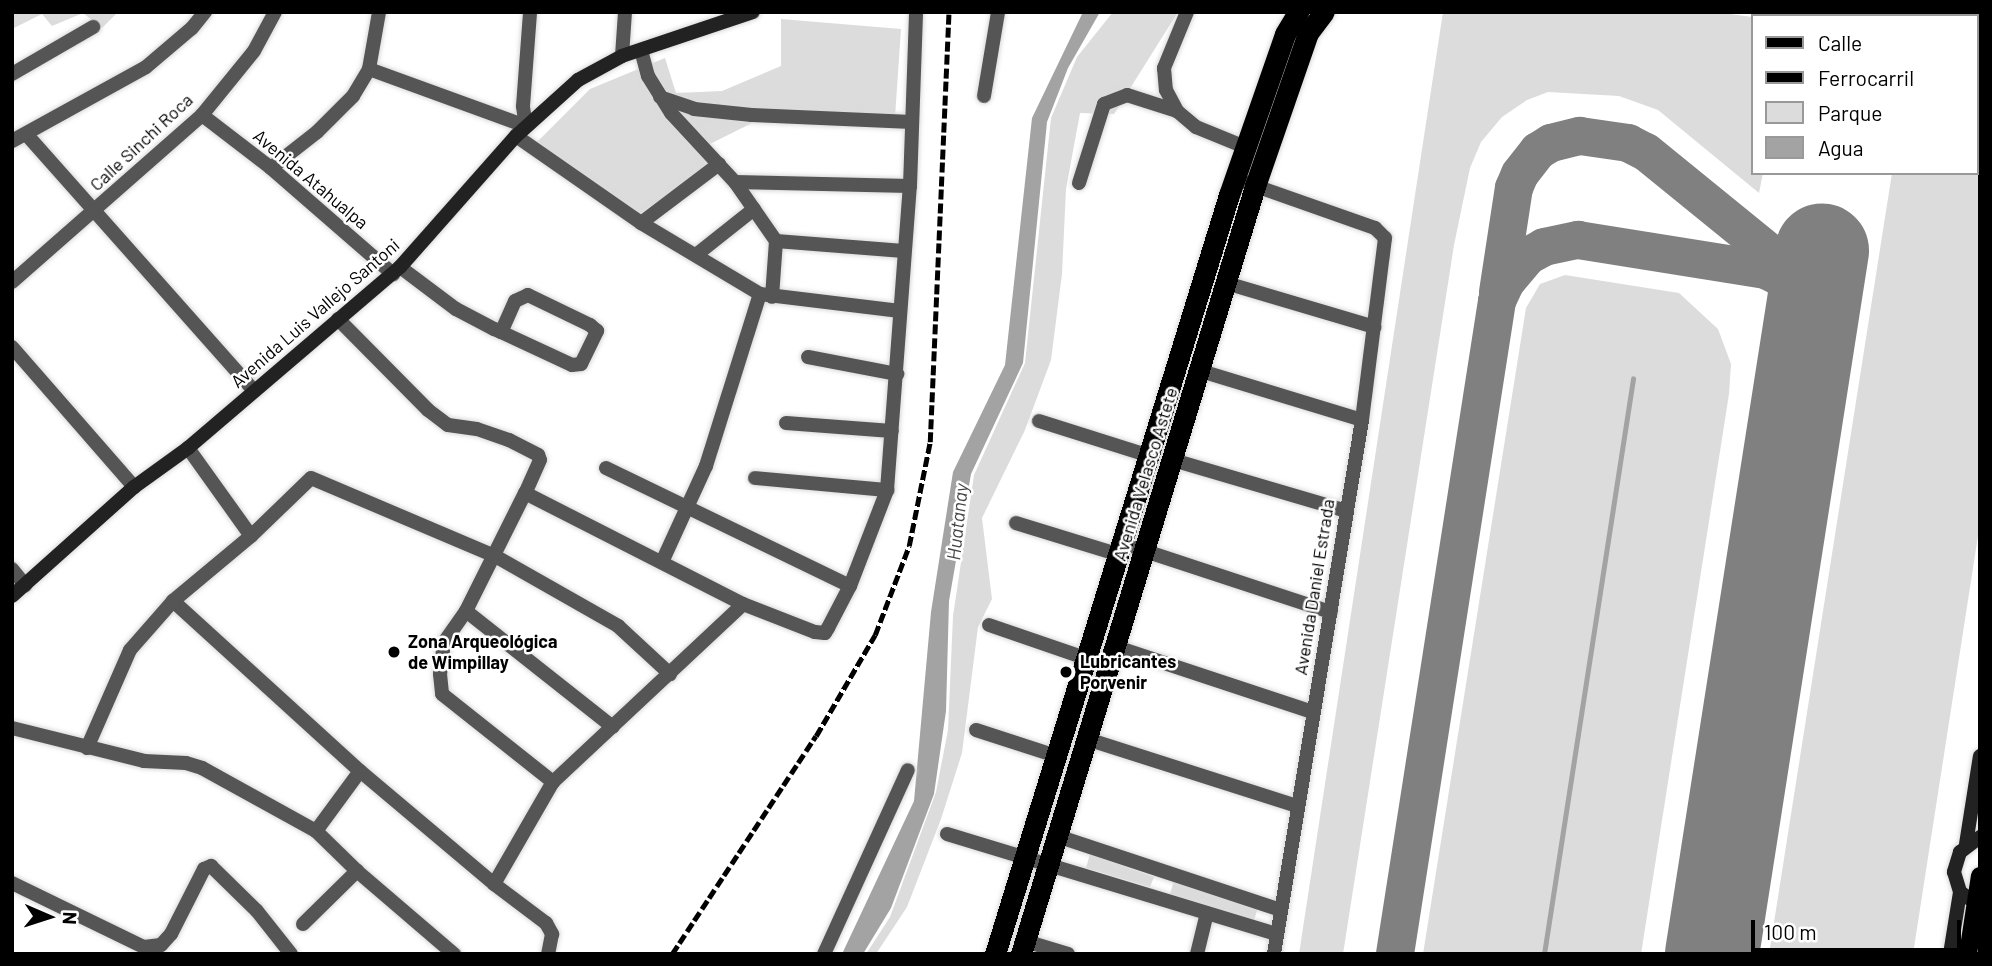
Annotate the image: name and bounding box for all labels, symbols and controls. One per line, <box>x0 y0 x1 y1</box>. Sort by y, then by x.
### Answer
legend <box>1750 14 1978 175</box>
text: Calle <box>1818 30 1862 55</box>
text: Ferrocarril <box>1818 65 1914 90</box>
street label: Calle Sinchi Roca <box>85 89 197 195</box>
text: Parque <box>1818 100 1883 125</box>
street label: Avenida Atahualpa <box>249 125 373 233</box>
text: Agua <box>1818 135 1864 160</box>
street label: Avenida Luis Vallejo Santoni <box>226 234 404 392</box>
street label: Avenida Velasco Astete <box>1108 385 1182 563</box>
water label: Huatanay <box>942 482 972 562</box>
street label: Avenida Daniel Estrada <box>1289 497 1339 677</box>
place label: Zona Arqueológica de Wimpillay <box>408 631 557 674</box>
marker: Zona Arqueológica de Wimpillay <box>386 644 402 660</box>
place label: Lubricantes Porvenir <box>1080 651 1176 694</box>
marker: Lubricantes Porvenir <box>1058 664 1074 680</box>
north arrow <box>14 882 84 952</box>
scale bar <box>1754 906 1964 950</box>
text: N <box>59 911 82 925</box>
text: 100 m <box>1764 919 1817 944</box>

